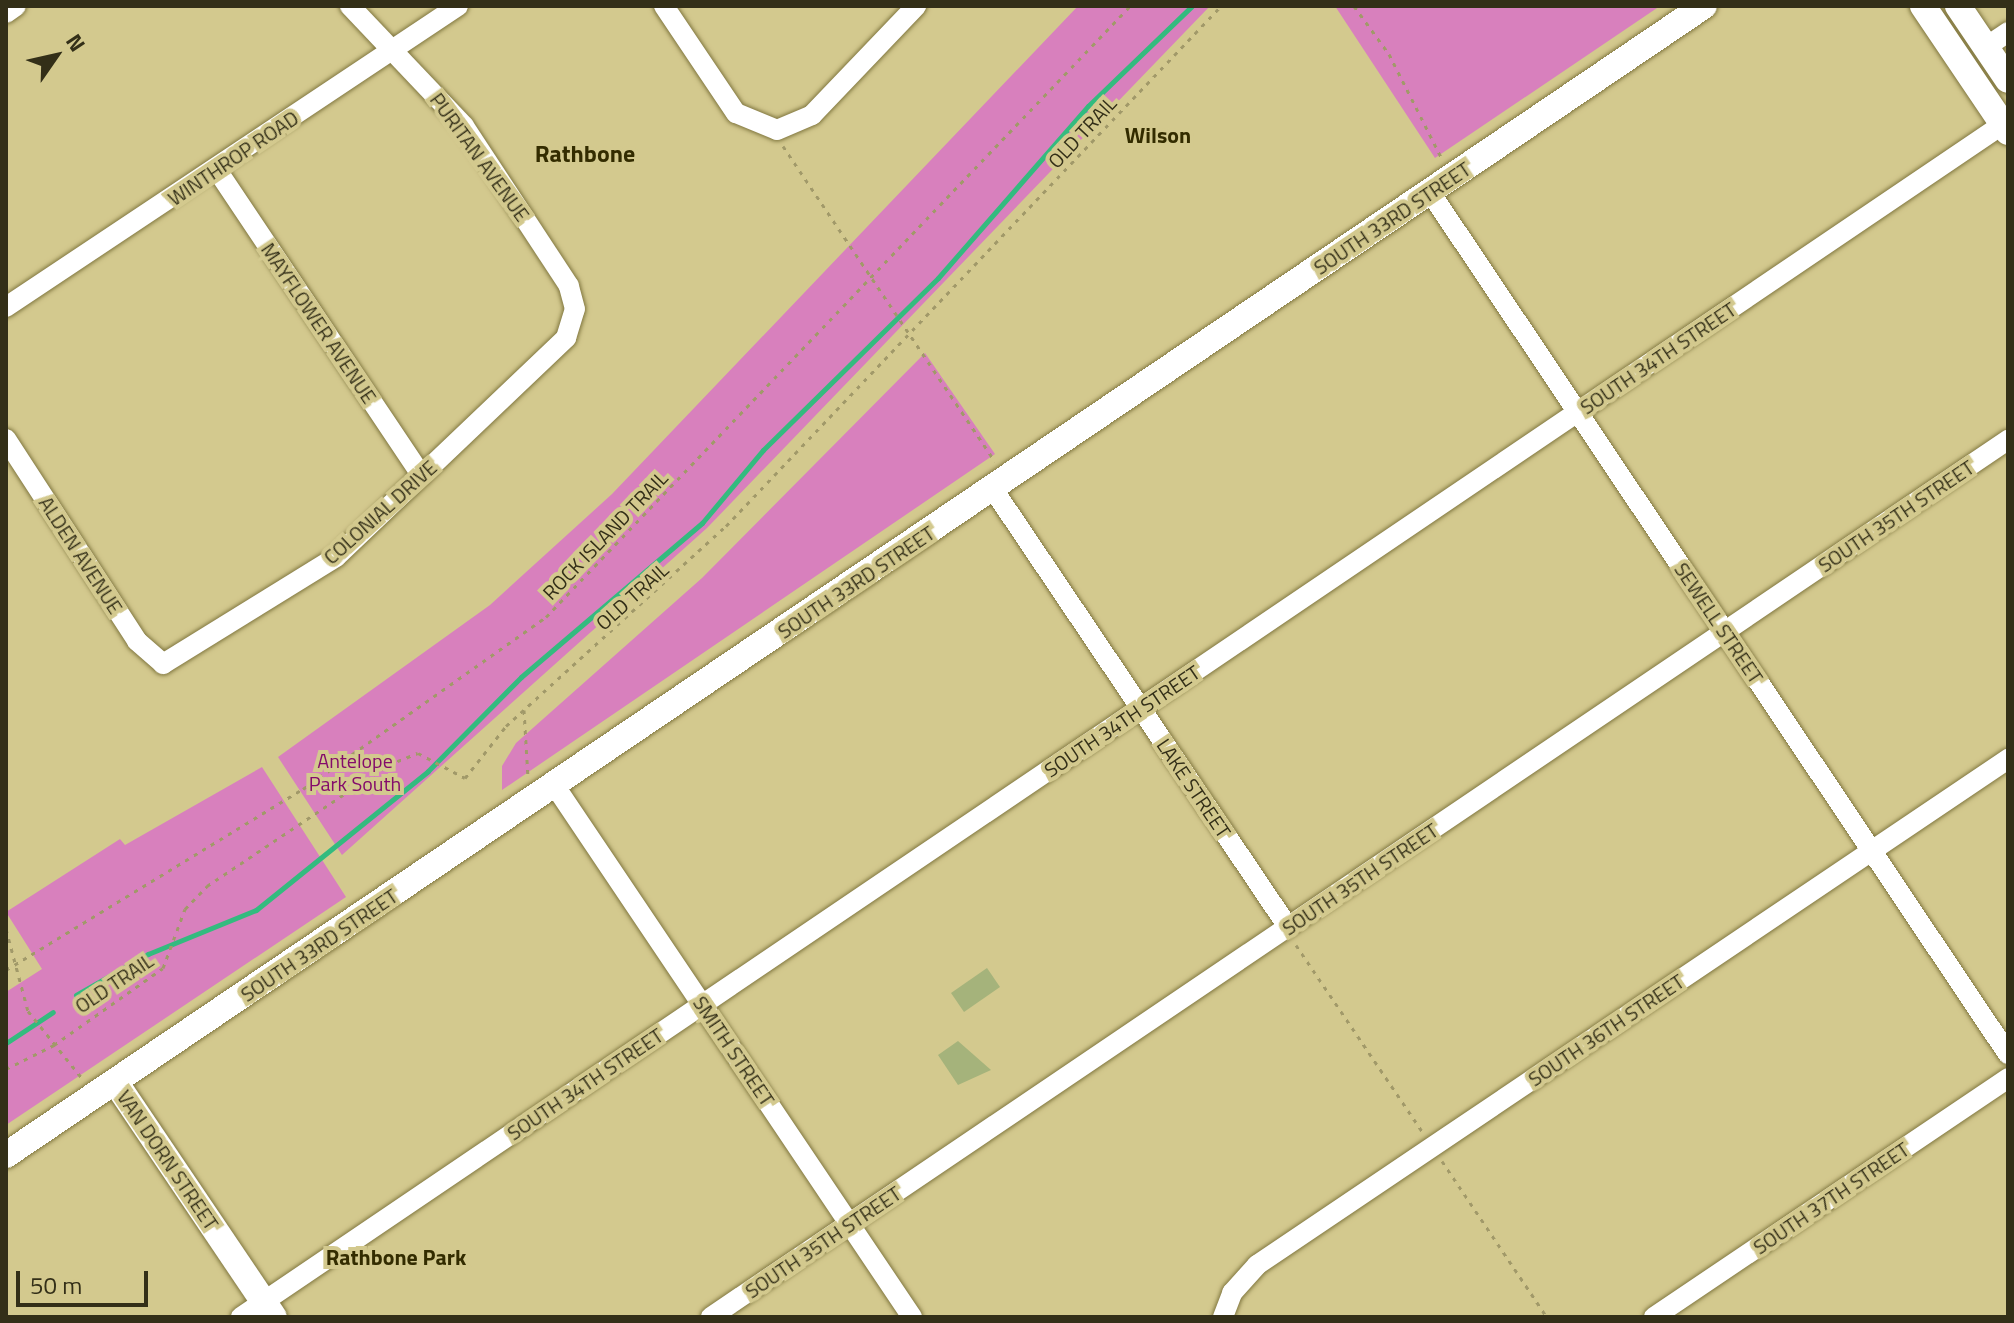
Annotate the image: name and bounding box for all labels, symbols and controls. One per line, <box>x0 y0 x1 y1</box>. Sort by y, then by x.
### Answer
north arrow <box>16 16 96 96</box>
text: N <box>58 27 94 58</box>
street label: PURITAN AVENUE <box>425 88 535 226</box>
street label: OLD TRAIL <box>1043 91 1121 173</box>
street label: WINTHROP ROAD <box>163 106 303 210</box>
district label: Wilson <box>1125 123 1191 149</box>
district label: Rathbone <box>535 140 635 168</box>
street label: SOUTH 33RD STREET <box>1309 157 1475 279</box>
street label: MAYFLOWER AVENUE <box>256 238 382 408</box>
street label: SOUTH 34TH STREET <box>1576 297 1740 419</box>
street label: COLONIAL DRIVE <box>319 455 441 569</box>
street label: SOUTH 35TH STREET <box>1814 455 1978 577</box>
street label: ROCK ISLAND TRAIL <box>538 466 672 604</box>
street label: ALDEN AVENUE <box>34 492 128 618</box>
street label: SOUTH 33RD STREET <box>773 521 939 643</box>
street label: OLD TRAIL <box>591 557 673 635</box>
street label: SEWELL STREET <box>1670 558 1768 688</box>
street label: SOUTH 34TH STREET <box>1040 660 1204 782</box>
street label: LAKE STREET <box>1152 734 1236 842</box>
park label: Antelope Park South <box>309 748 401 795</box>
street label: SOUTH 35TH STREET <box>1278 818 1442 940</box>
street label: SOUTH 33RD STREET <box>236 884 402 1006</box>
street label: OLD TRAIL <box>70 948 158 1018</box>
street label: SOUTH 36TH STREET <box>1524 969 1688 1091</box>
street label: SMITH STREET <box>688 992 780 1110</box>
street label: SOUTH 34TH STREET <box>503 1023 667 1145</box>
street label: VAN DORN STREET <box>112 1085 224 1235</box>
street label: SOUTH 37TH STREET <box>1749 1137 1913 1259</box>
street label: SOUTH 35TH STREET <box>741 1181 905 1303</box>
district label: Rathbone Park <box>326 1245 466 1271</box>
scale bar <box>20 1255 152 1305</box>
text: 50 m <box>30 1267 82 1303</box>

